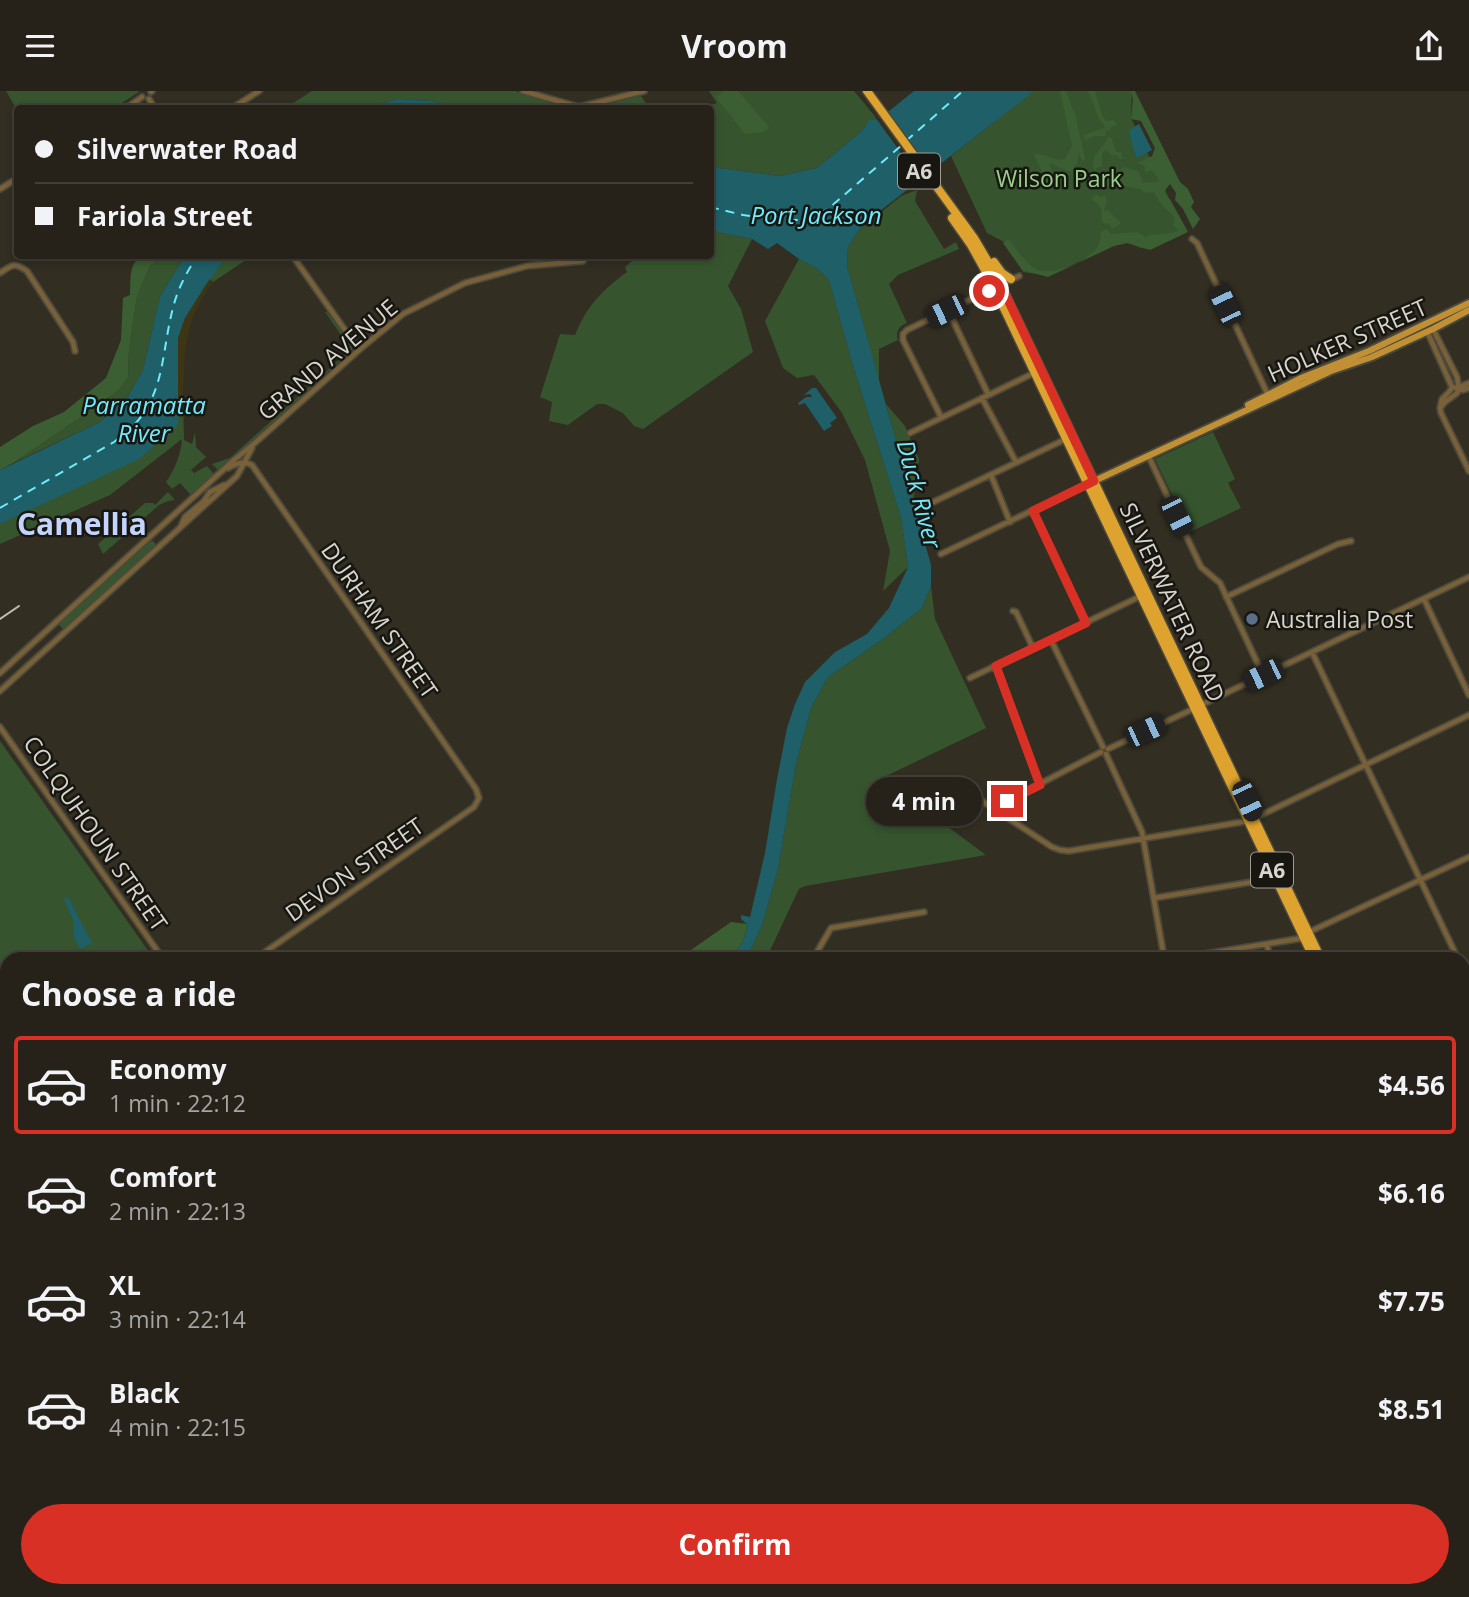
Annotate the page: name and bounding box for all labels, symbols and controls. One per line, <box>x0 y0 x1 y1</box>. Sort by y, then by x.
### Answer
text: Vroom <box>681 24 788 67</box>
icon: menu <box>21 27 59 65</box>
icon: share <box>1410 27 1448 65</box>
text: Silverwater Road <box>77 131 298 167</box>
road number: A6 <box>898 153 940 189</box>
park label: Wilson Park <box>996 162 1122 194</box>
text: Fariola Street <box>77 198 253 234</box>
water label: Port Jackson <box>750 198 882 231</box>
route start <box>973 275 1005 307</box>
car <box>1207 282 1244 328</box>
street label: HOLKER STREET <box>1262 290 1432 390</box>
street label: GRAND AVENUE <box>250 291 404 427</box>
car <box>923 292 970 330</box>
water label: Parramatta River <box>82 388 206 449</box>
water label: Duck River <box>890 436 951 553</box>
car <box>1159 493 1196 539</box>
street label: SILVERWATER ROAD <box>1113 497 1233 707</box>
district label: Camellia <box>17 503 147 544</box>
street label: DURHAM STREET <box>314 536 446 705</box>
place label: Australia Post <box>1266 603 1413 635</box>
marker: Australia Post <box>1244 611 1260 627</box>
car <box>1240 656 1287 694</box>
car <box>1122 713 1169 749</box>
street label: COLQUHOUN STREET <box>16 729 176 937</box>
callout: 4 min <box>867 777 982 825</box>
car <box>1229 778 1266 824</box>
text: 4 min <box>892 785 956 817</box>
route end <box>991 785 1023 817</box>
street label: DEVON STREET <box>278 809 430 929</box>
road number: A6 <box>1251 853 1293 887</box>
text: Choose a ride <box>21 972 236 1015</box>
text: Economy <box>109 1051 227 1087</box>
icon: car <box>25 1054 88 1117</box>
text: $4.56 <box>1378 1067 1445 1103</box>
text: 1 min · 22:12 <box>109 1087 246 1119</box>
text: Comfort <box>109 1159 216 1195</box>
icon: car <box>25 1162 88 1225</box>
text: $6.16 <box>1378 1175 1445 1211</box>
text: 2 min · 22:13 <box>109 1195 246 1227</box>
text: XL <box>109 1267 141 1303</box>
icon: car <box>25 1270 88 1333</box>
text: $7.75 <box>1378 1283 1445 1319</box>
text: 3 min · 22:14 <box>109 1303 246 1335</box>
text: Black <box>109 1375 180 1411</box>
icon: car <box>25 1378 88 1441</box>
text: $8.51 <box>1378 1391 1445 1427</box>
text: 4 min · 22:15 <box>109 1411 246 1443</box>
button: Confirm <box>21 1504 1449 1584</box>

